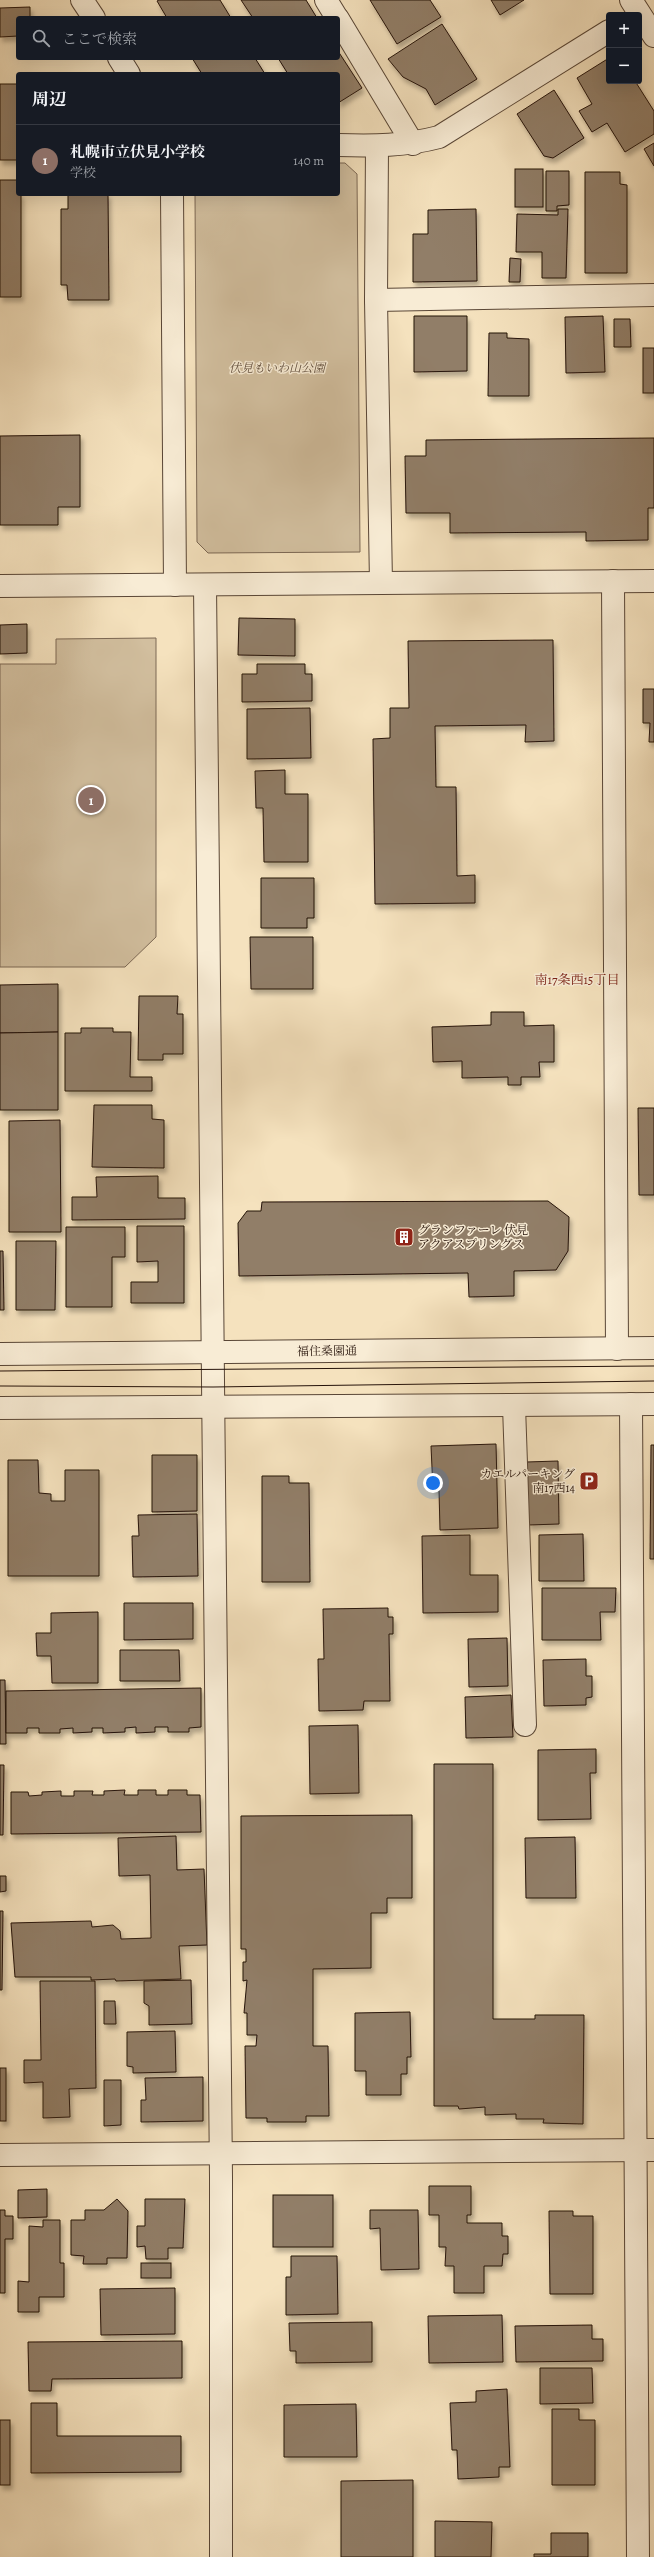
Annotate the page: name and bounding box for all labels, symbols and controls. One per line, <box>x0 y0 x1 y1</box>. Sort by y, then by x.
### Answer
map controls <box>606 12 642 84</box>
button: + <box>606 12 642 48</box>
search box <box>16 16 340 60</box>
icon: search <box>30 27 52 49</box>
text: ここで検索 <box>62 29 137 49</box>
button: − <box>606 48 642 84</box>
text: 周辺 <box>32 88 66 111</box>
text: 札幌市立伏見小学校 <box>70 142 205 162</box>
text: 1 <box>43 152 47 169</box>
text: 140 m <box>293 152 324 169</box>
text: 学校 <box>70 164 96 181</box>
park label: 伏見もいわ山公園 <box>229 360 327 376</box>
pin: 1 <box>78 785 104 815</box>
district label: 南17条西15丁目 <box>535 971 619 988</box>
place label: グランファーレ 伏見 アクアスプリングス <box>418 1222 528 1252</box>
building icon: グランファーレ 伏見 アクアスプリングス <box>393 1226 415 1248</box>
street label: 福住桑園通 <box>297 1342 357 1360</box>
place label: カエルパーキング 南17西14 <box>480 1466 576 1496</box>
parking icon: カエルパーキング 南17西14 <box>578 1470 600 1492</box>
your location <box>423 1473 443 1493</box>

